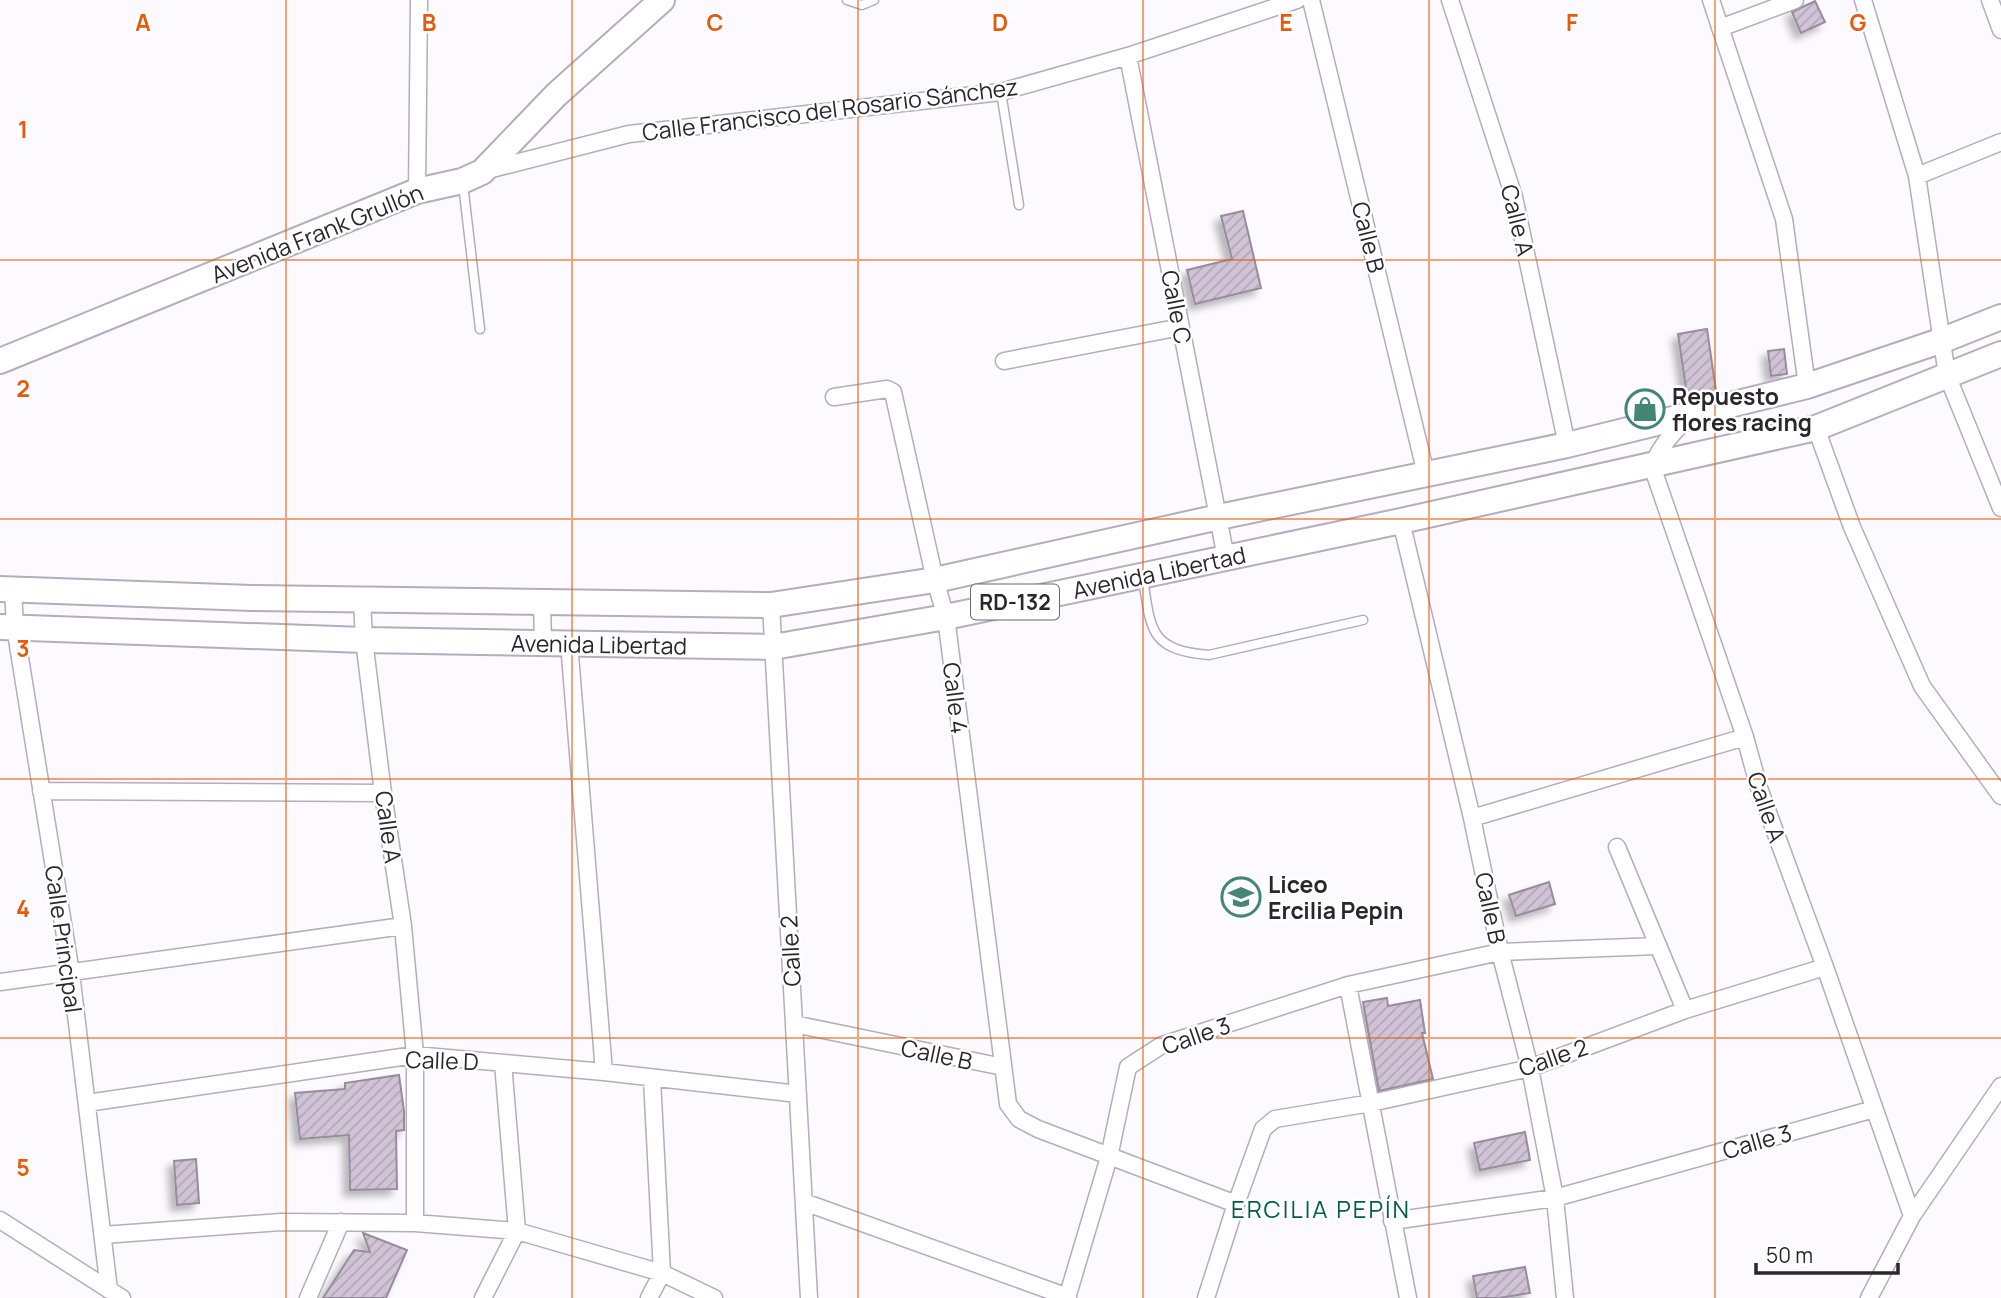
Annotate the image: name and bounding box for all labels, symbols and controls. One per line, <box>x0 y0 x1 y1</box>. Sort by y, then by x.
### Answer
text: A <box>135 6 151 38</box>
text: B <box>422 6 436 38</box>
text: C <box>707 6 724 38</box>
text: D <box>992 6 1008 38</box>
text: E <box>1279 6 1293 38</box>
text: F <box>1566 6 1578 38</box>
text: G <box>1850 6 1867 38</box>
street label: Calle Francisco del Rosario Sánchez <box>640 70 1020 148</box>
text: 1 <box>18 113 28 145</box>
street label: Avenida Frank Grullón <box>206 176 428 290</box>
street label: Calle A <box>1494 181 1542 260</box>
street label: Calle B <box>1345 198 1393 276</box>
street label: Calle C <box>1154 267 1200 347</box>
text: 2 <box>16 372 30 404</box>
place label: Repuesto flores racing <box>1672 380 1812 438</box>
shop icon: Repuesto flores racing <box>1624 388 1666 430</box>
street label: Avenida Libertad <box>1070 538 1248 606</box>
road number: RD-132 <box>971 584 1059 620</box>
street label: Avenida Libertad <box>511 626 687 662</box>
text: 3 <box>16 632 30 664</box>
street label: Calle 4 <box>936 661 976 735</box>
street label: Calle A <box>1740 767 1794 847</box>
street label: Calle A <box>368 789 410 866</box>
street label: Calle Principal <box>38 863 90 1015</box>
place label: Liceo Ercilia Pepin <box>1268 868 1404 926</box>
street label: Calle B <box>1468 869 1514 947</box>
school or university icon: Liceo Ercilia Pepin <box>1220 876 1262 918</box>
text: 4 <box>16 892 30 924</box>
street label: Calle 2 <box>772 915 808 987</box>
street label: Calle 3 <box>1157 1008 1235 1062</box>
street label: Calle 2 <box>1514 1030 1592 1084</box>
street label: Calle B <box>898 1031 976 1077</box>
street label: Calle D <box>405 1043 479 1077</box>
street label: Calle 3 <box>1719 1116 1795 1166</box>
text: 5 <box>16 1151 30 1183</box>
district label: ERCILIA PEPÍN <box>1231 1192 1411 1225</box>
scale bar <box>1756 1232 1898 1276</box>
text: 50 m <box>1766 1241 1813 1269</box>

